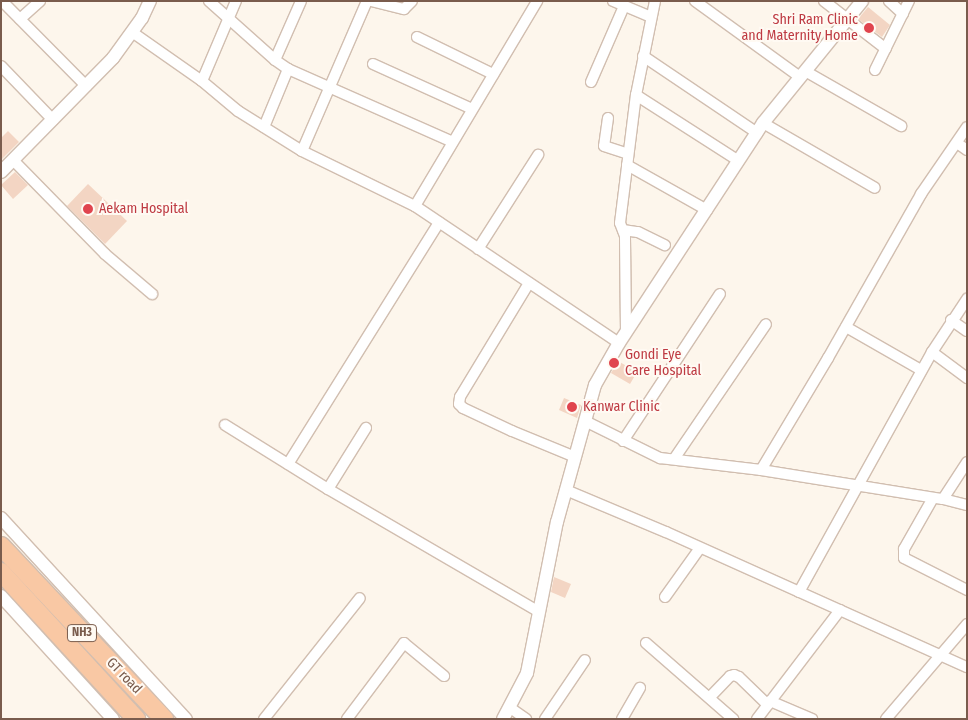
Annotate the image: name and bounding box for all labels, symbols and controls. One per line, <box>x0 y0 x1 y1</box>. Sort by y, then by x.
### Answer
place label: Shri Ram Clinic and Maternity Home <box>741 12 858 44</box>
marker: Shri Ram Clinic and Maternity Home <box>862 21 876 35</box>
place label: Aekam Hospital <box>99 201 188 217</box>
marker: Aekam Hospital <box>81 202 95 216</box>
place label: Gondi Eye Care Hospital <box>625 347 701 380</box>
marker: Gondi Eye Care Hospital <box>607 356 621 370</box>
place label: Kanwar Clinic <box>583 399 660 415</box>
marker: Kanwar Clinic <box>565 400 579 414</box>
road number: NH3 <box>66 624 98 642</box>
street label: GT road <box>103 654 145 698</box>

